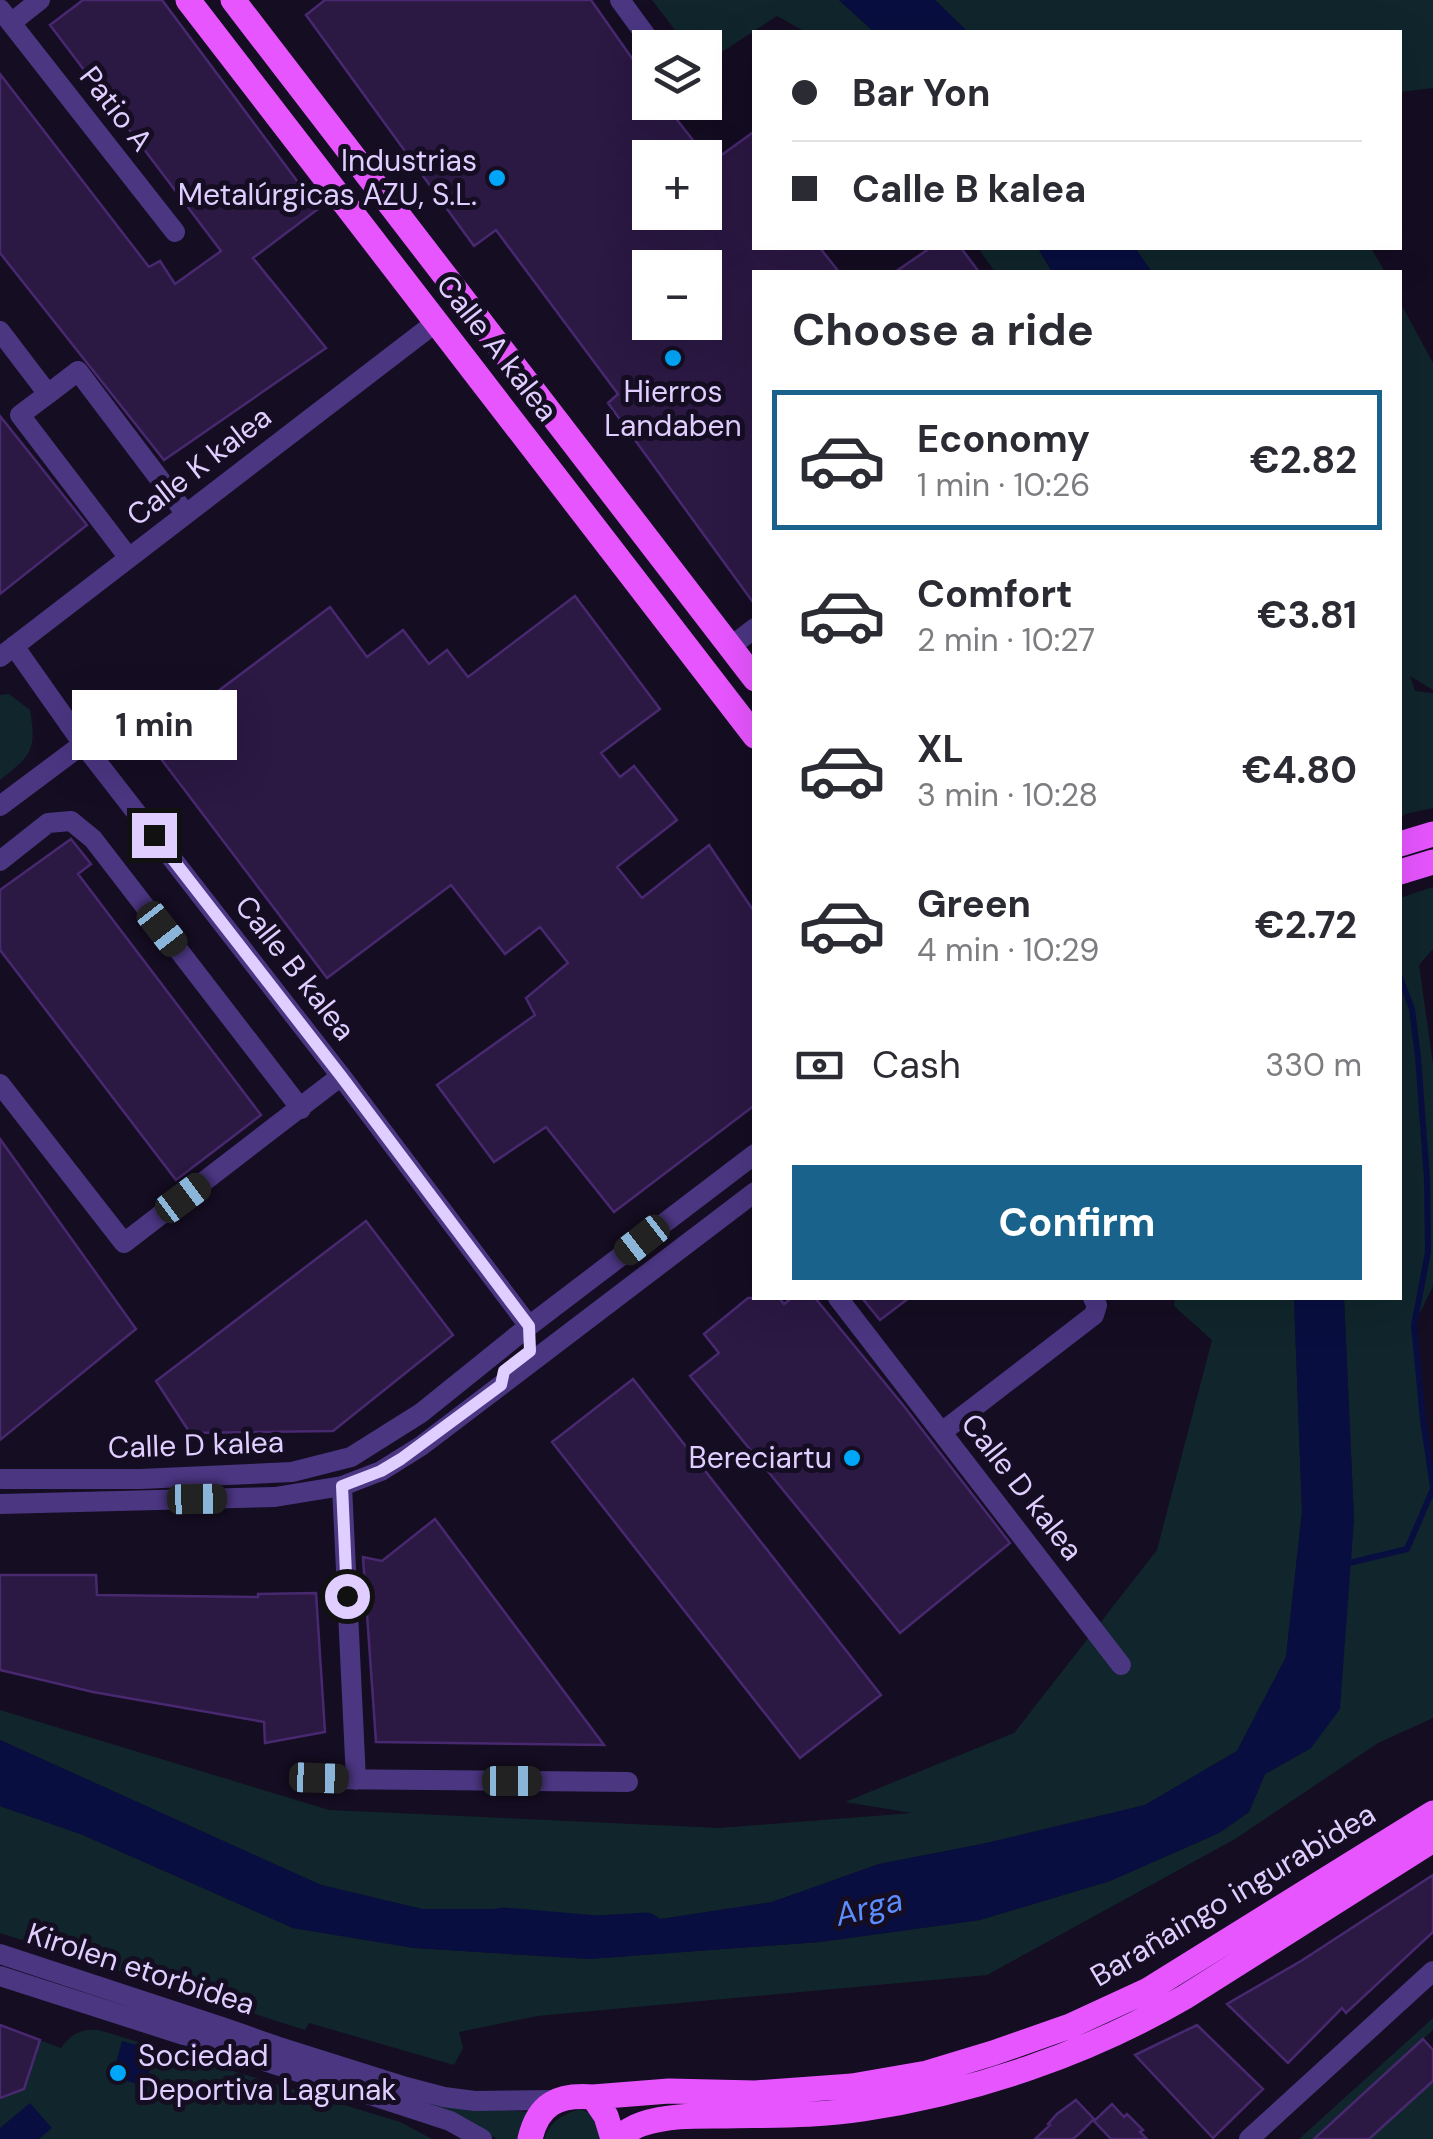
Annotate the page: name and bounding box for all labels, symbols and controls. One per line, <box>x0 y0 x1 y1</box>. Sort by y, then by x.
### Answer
map controls <box>632 30 722 340</box>
button: layers <box>632 30 722 120</box>
street label: Patio A <box>71 58 162 159</box>
text: Bar Yon <box>852 68 990 118</box>
button: + <box>632 140 722 230</box>
place label: Industrias Metalúrgicas AZU, S.L. <box>178 141 477 214</box>
text: Calle B kalea <box>852 164 1086 214</box>
marker: Industrias Metalúrgicas AZU, S.L. <box>486 167 508 189</box>
button: − <box>632 250 722 340</box>
street label: Calle A kalea <box>428 267 567 429</box>
text: Choose a ride <box>792 300 1094 359</box>
marker: Hierros Landaben <box>662 347 684 369</box>
place label: Hierros Landaben <box>604 372 742 445</box>
street label: Calle K kalea <box>118 397 279 534</box>
text: Economy <box>917 414 1090 464</box>
icon: car <box>797 415 887 505</box>
text: €2.82 <box>1250 435 1357 485</box>
text: 1 min · 10:26 <box>917 464 1090 506</box>
text: Comfort <box>917 569 1073 619</box>
icon: car <box>797 570 887 660</box>
text: €3.81 <box>1257 590 1357 640</box>
text: 2 min · 10:27 <box>917 619 1095 661</box>
callout: 1 min <box>72 690 236 760</box>
text: 1 min <box>116 704 193 746</box>
text: XL <box>917 724 964 774</box>
icon: car <box>797 725 887 815</box>
text: €4.80 <box>1242 745 1357 795</box>
text: 3 min · 10:28 <box>917 774 1098 816</box>
route end <box>132 813 177 858</box>
text: Green <box>917 879 1031 929</box>
icon: car <box>797 880 887 970</box>
street label: Calle B kalea <box>227 887 364 1048</box>
car <box>132 896 192 962</box>
text: €2.72 <box>1255 900 1357 950</box>
text: 4 min · 10:29 <box>917 929 1099 971</box>
icon: cash <box>792 1038 847 1093</box>
text: Cash <box>872 1040 961 1090</box>
text: 330 m <box>1265 1044 1362 1086</box>
button: Confirm <box>792 1165 1362 1280</box>
car <box>150 1168 216 1228</box>
car <box>609 1210 675 1270</box>
street label: Calle D kalea <box>953 1405 1092 1568</box>
street label: Calle D kalea <box>107 1422 285 1467</box>
place label: Bereciartu <box>689 1438 832 1477</box>
marker: Bereciartu <box>841 1447 863 1469</box>
car <box>167 1483 227 1515</box>
route start <box>325 1574 370 1619</box>
car <box>288 1762 350 1794</box>
car <box>482 1766 542 1796</box>
street label: Barañaingo ingurabidea <box>1083 1794 1382 1995</box>
water label: Arga <box>830 1878 907 1936</box>
street label: Kirolen etorbidea <box>22 1913 260 2024</box>
place label: Sociedad Deportiva Lagunak <box>138 2036 396 2109</box>
marker: Sociedad Deportiva Lagunak <box>107 2062 129 2084</box>

